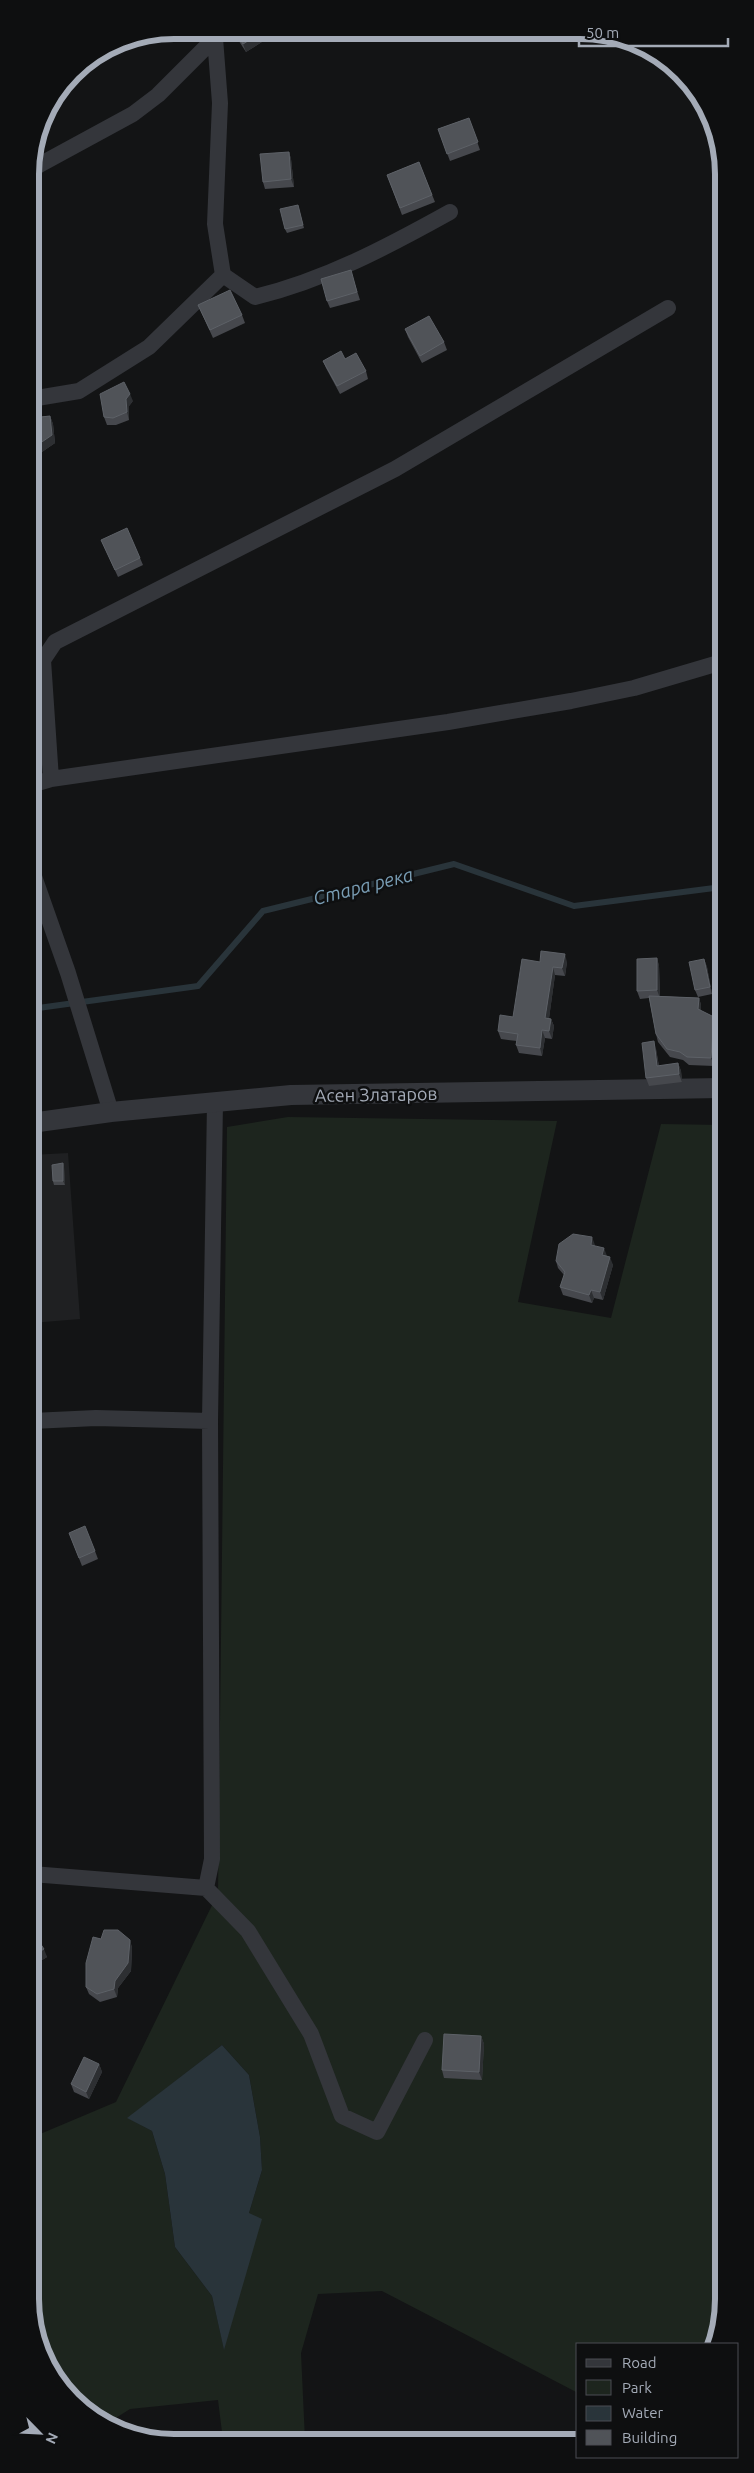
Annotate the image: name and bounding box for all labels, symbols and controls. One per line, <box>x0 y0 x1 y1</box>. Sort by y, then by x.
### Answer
scale bar <box>579 15 728 47</box>
text: 50 m <box>586 24 619 41</box>
water label: Стара река <box>311 863 415 909</box>
street label: Асен Златаров <box>314 1083 438 1105</box>
legend <box>576 2343 739 2458</box>
text: Road <box>622 2354 657 2371</box>
text: Park <box>622 2379 652 2396</box>
text: Water <box>622 2404 663 2421</box>
north arrow <box>15 2408 65 2458</box>
text: Building <box>622 2429 677 2446</box>
text: N <box>42 2430 61 2446</box>

